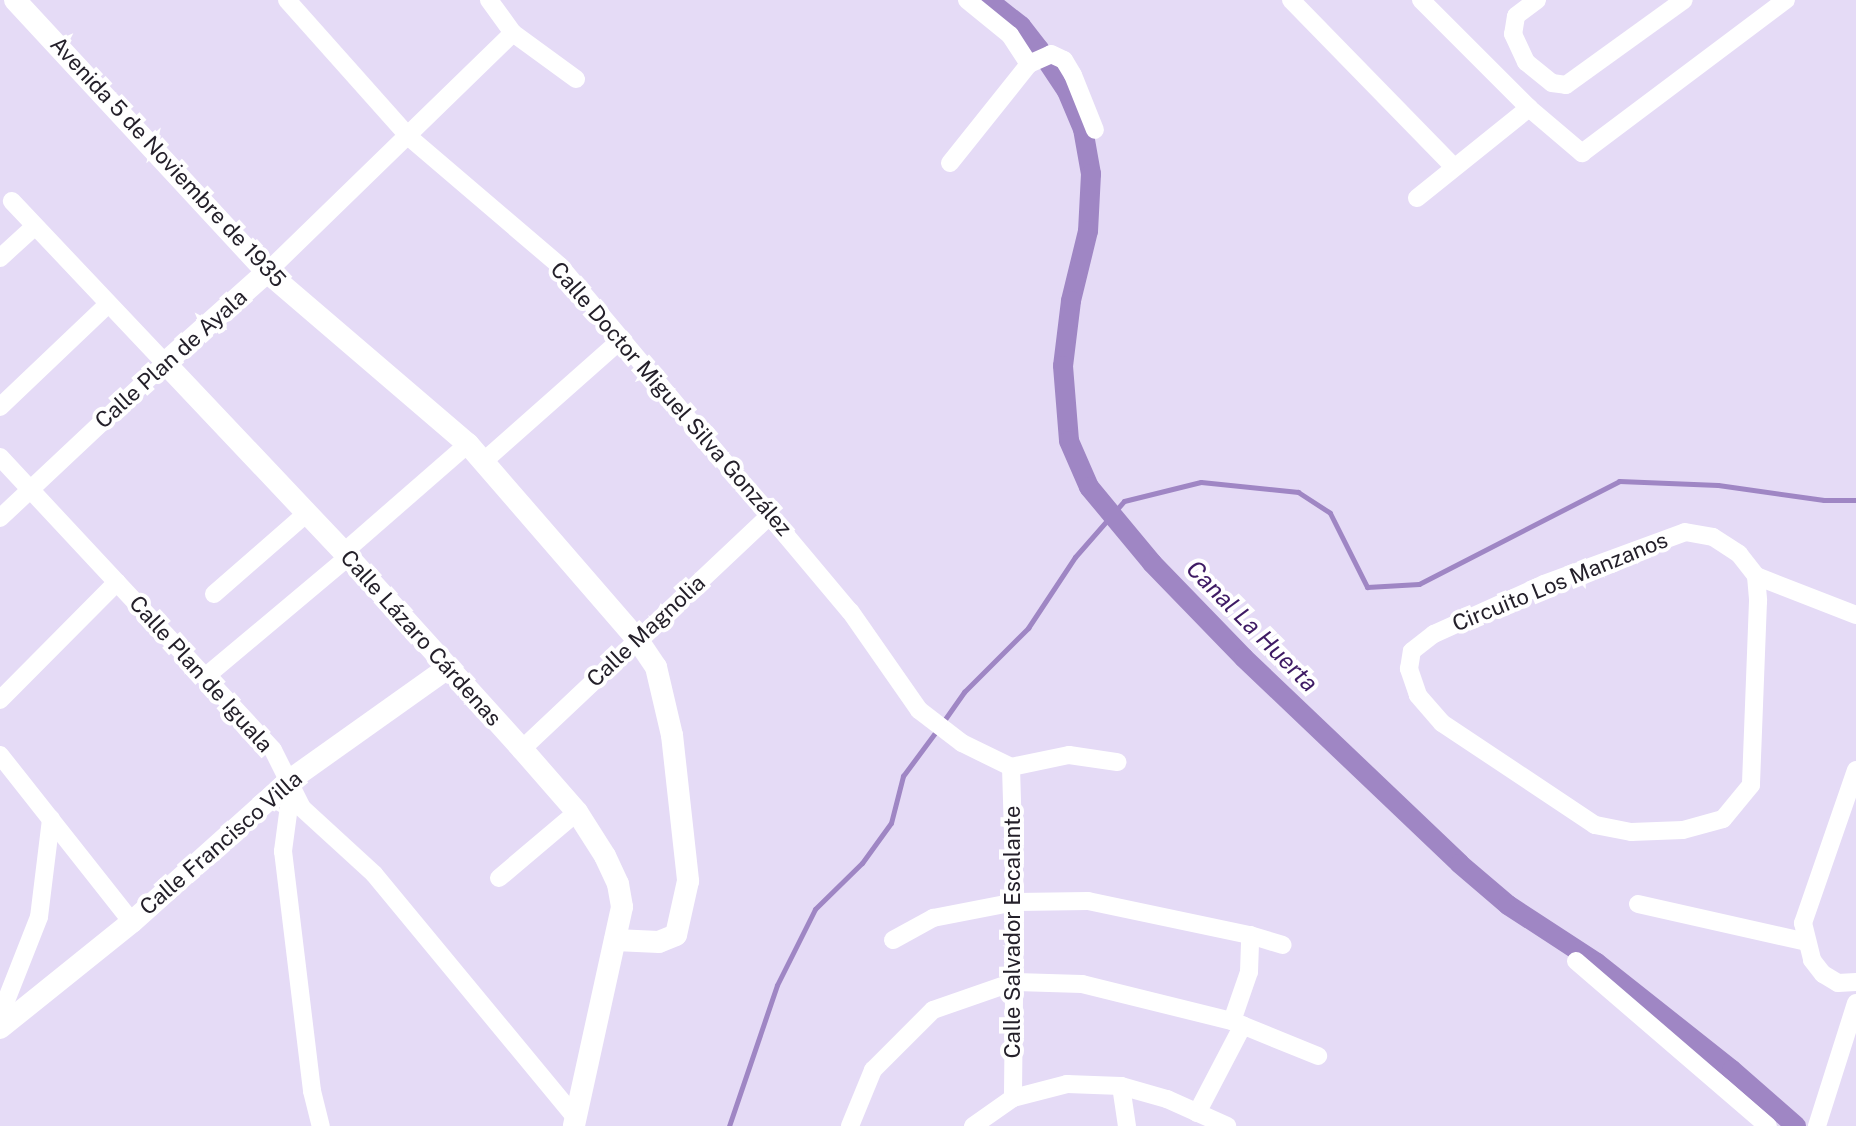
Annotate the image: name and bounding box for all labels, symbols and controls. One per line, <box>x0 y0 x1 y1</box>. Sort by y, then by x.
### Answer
street label: Avenida 5 de Noviembre de 1935 <box>44 31 292 293</box>
street label: Calle Doctor Miguel Silva González <box>545 257 797 541</box>
street label: Calle Plan de Ayala <box>89 284 253 434</box>
street label: Circuito Los Manzanos <box>1448 527 1672 637</box>
street label: Calle Lázaro Cárdenas <box>335 544 507 732</box>
water label: Canal La Huerta <box>1180 554 1324 698</box>
street label: Calle Magnolia <box>581 570 711 692</box>
street label: Calle Plan de Iguala <box>124 590 278 758</box>
street label: Calle Francisco Villa <box>134 765 308 921</box>
street label: Calle Salvador Escalante <box>1000 805 1026 1059</box>

